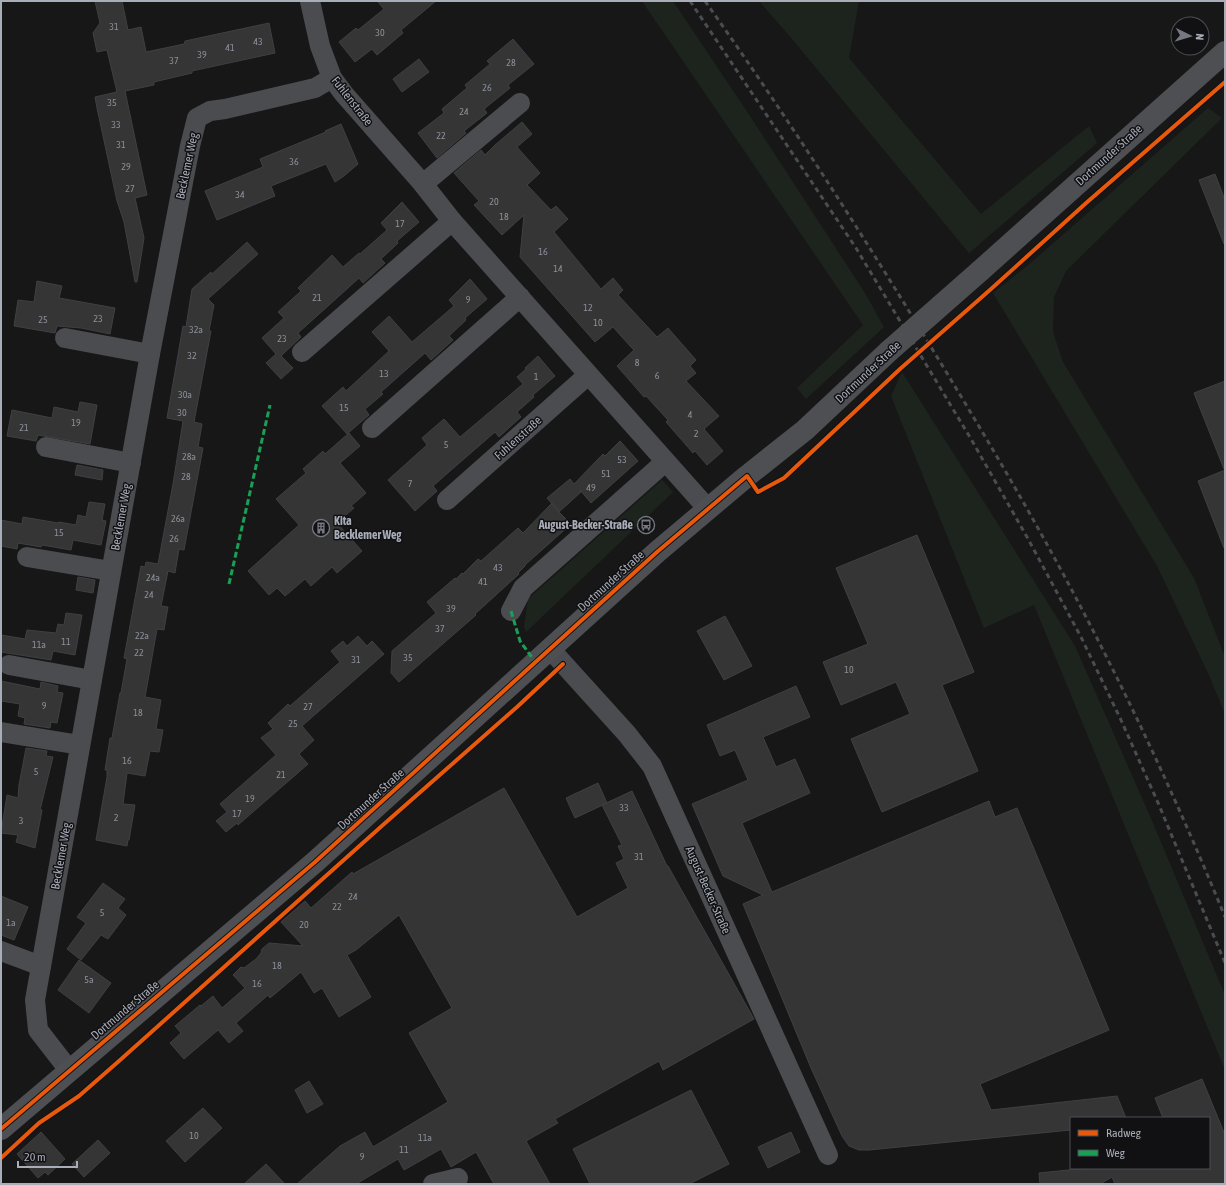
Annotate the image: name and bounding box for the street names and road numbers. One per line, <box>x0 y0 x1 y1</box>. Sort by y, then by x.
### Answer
street label: Fuhlenstraße <box>329 74 375 128</box>
street label: Dortmunder Straße <box>1073 122 1145 188</box>
street label: Becklemer Weg <box>173 131 201 200</box>
street label: Dortmunder Straße <box>832 338 904 406</box>
street label: Fuhlenstraße <box>492 413 544 463</box>
street label: Becklemer Weg <box>108 482 134 551</box>
street label: Dortmunder Straße <box>575 548 647 614</box>
street label: Dortmunder Straße <box>335 766 407 832</box>
street label: Becklemer Weg <box>48 821 74 890</box>
street label: August-Becker-Straße <box>682 844 734 936</box>
street label: Dortmunder Straße <box>88 978 162 1042</box>

